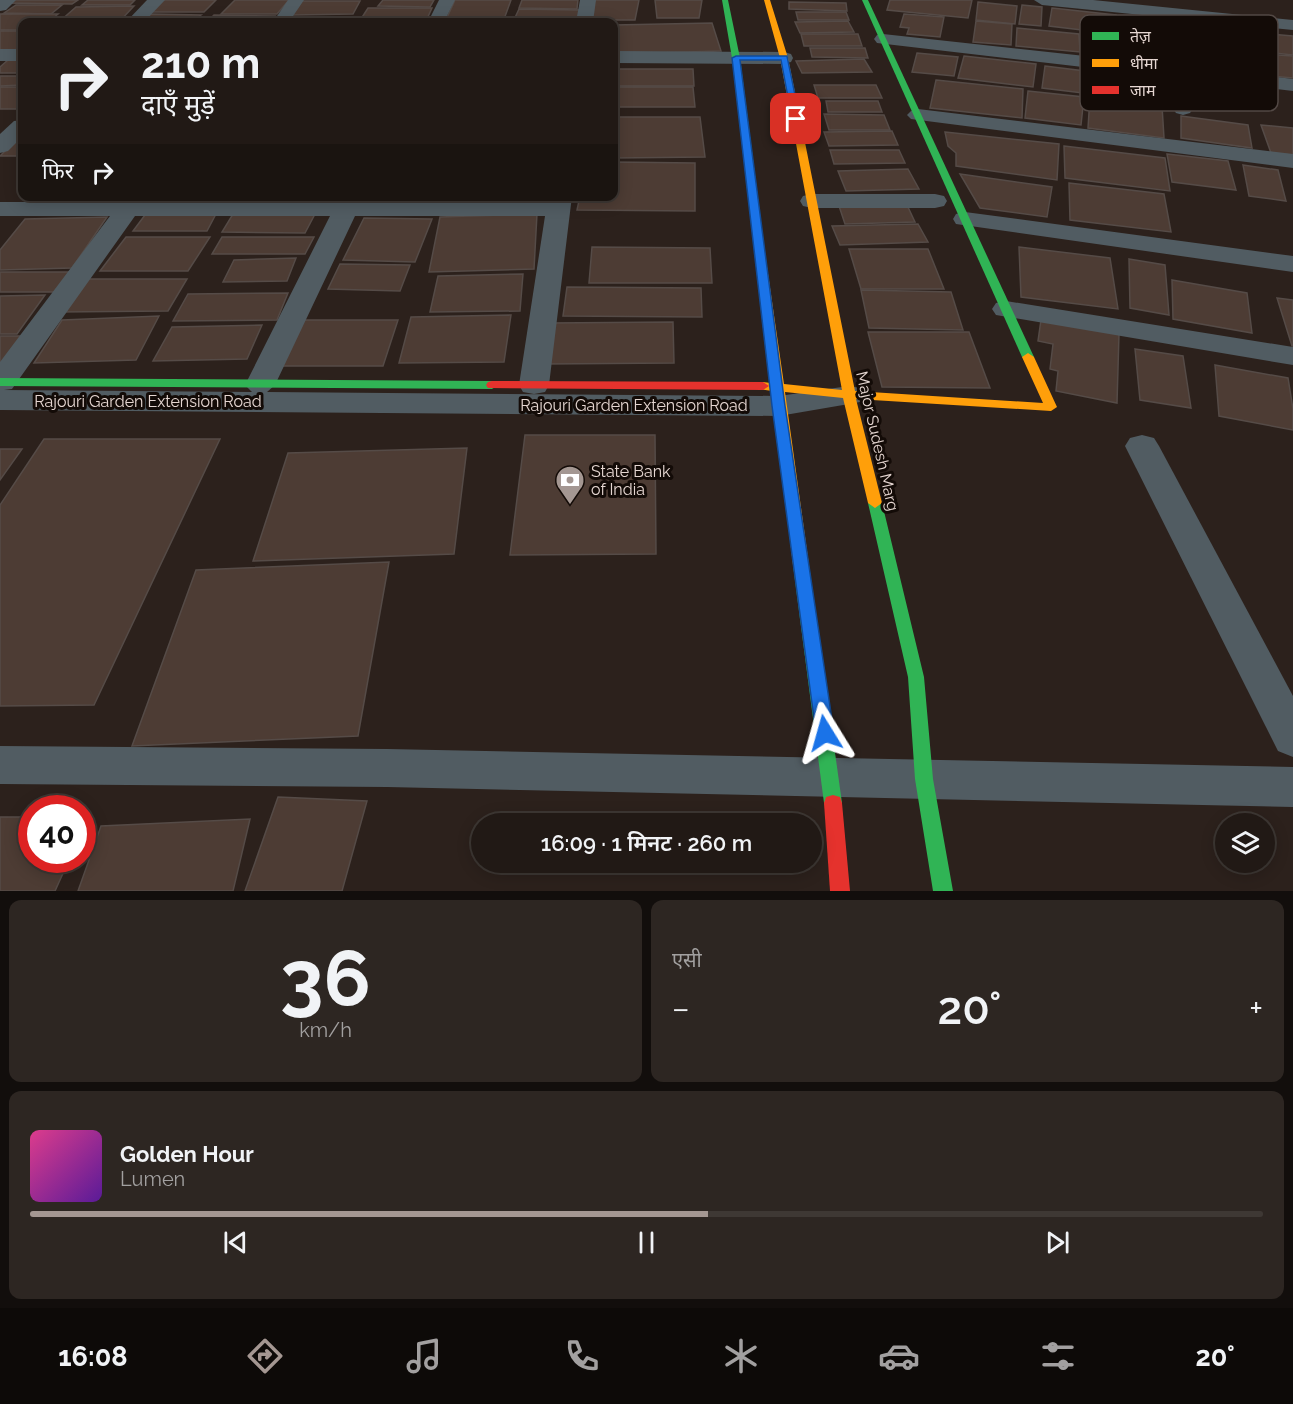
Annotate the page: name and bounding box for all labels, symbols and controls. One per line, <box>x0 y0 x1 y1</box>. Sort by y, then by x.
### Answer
legend <box>1080 15 1278 111</box>
text: तेज़ <box>1130 27 1152 46</box>
text: 210 m <box>141 39 260 88</box>
icon: right <box>42 42 120 120</box>
text: धीमा <box>1130 54 1159 73</box>
text: जाम <box>1130 81 1156 100</box>
text: दाएँ मुड़ें <box>141 89 215 120</box>
pin <box>770 93 821 144</box>
icon: arrive <box>779 102 812 135</box>
icon: right <box>86 156 119 189</box>
text: फिर <box>42 158 74 184</box>
street label: Major Sudesh Marg <box>852 369 903 513</box>
street label: Rajouri Garden Extension Road <box>34 392 262 411</box>
street label: Rajouri Garden Extension Road <box>520 396 748 415</box>
place label: State Bank of India <box>591 462 671 499</box>
bank icon: State Bank of India <box>554 464 586 506</box>
position arrow <box>793 701 857 765</box>
speed limit sign: 40 <box>18 795 96 873</box>
map controls <box>1215 813 1275 873</box>
button: layers <box>1215 813 1275 873</box>
text: 16:09 · 1 मिनट · 260 m <box>541 830 752 856</box>
text: 36 <box>280 933 371 1024</box>
text: एसी <box>672 948 702 972</box>
text: 20° <box>938 982 1002 1035</box>
text: − <box>672 989 690 1028</box>
text: + <box>1249 989 1263 1028</box>
text: km/h <box>299 1018 352 1042</box>
text: Golden Hour <box>120 1141 254 1167</box>
text: Lumen <box>120 1167 185 1191</box>
icon: previous <box>219 1226 252 1259</box>
icon: pause <box>630 1226 663 1259</box>
icon: next <box>1041 1226 1074 1259</box>
icon: directions <box>244 1335 286 1377</box>
icon: music <box>403 1335 445 1377</box>
icon: phone <box>561 1335 603 1377</box>
icon: climate <box>720 1335 762 1377</box>
icon: car <box>878 1335 920 1377</box>
icon: filters <box>1037 1335 1079 1377</box>
text: 16:08 <box>58 1341 128 1372</box>
text: 20° <box>1196 1341 1235 1372</box>

